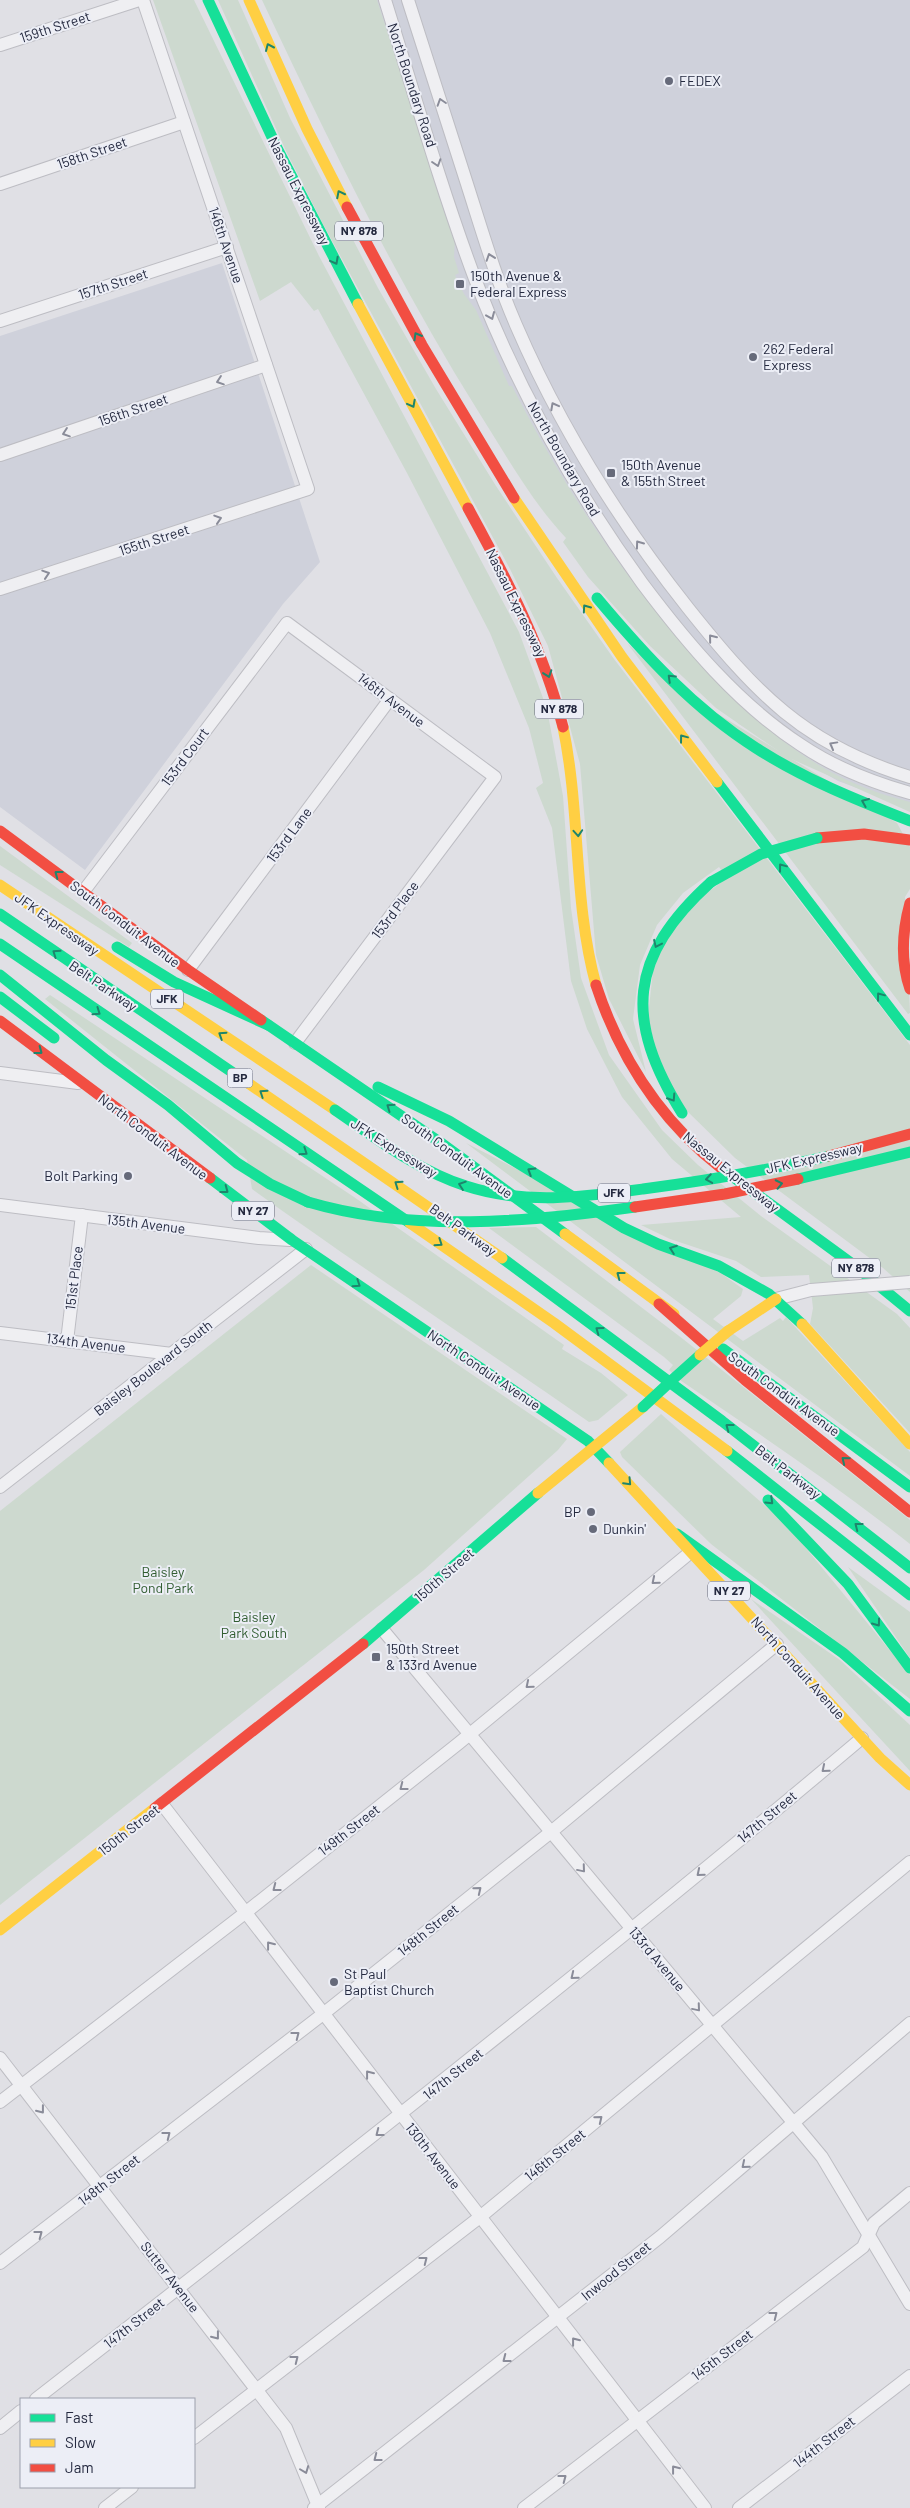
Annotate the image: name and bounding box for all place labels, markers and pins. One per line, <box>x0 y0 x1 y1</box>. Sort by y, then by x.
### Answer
place label: FEDEX <box>679 72 721 89</box>
marker: FEDEX <box>663 75 675 87</box>
place label: 150th Avenue & Federal Express <box>470 267 567 300</box>
marker: 150th Avenue & Federal Express <box>454 278 466 290</box>
place label: 262 Federal Express <box>763 340 833 373</box>
marker: 262 Federal Express <box>747 351 759 363</box>
place label: 150th Avenue & 155th Street <box>621 456 706 489</box>
marker: 150th Avenue & 155th Street <box>605 467 617 479</box>
place label: Bolt Parking <box>44 1167 118 1184</box>
marker: Bolt Parking <box>122 1170 134 1182</box>
place label: BP <box>564 1503 581 1520</box>
marker: BP <box>585 1506 597 1518</box>
place label: Dunkin' <box>603 1520 646 1537</box>
marker: Dunkin' <box>587 1523 599 1535</box>
place label: 150th Street & 133rd Avenue <box>386 1640 477 1673</box>
marker: 150th Street & 133rd Avenue <box>370 1651 382 1663</box>
place label: St Paul Baptist Church <box>344 1965 434 1998</box>
marker: St Paul Baptist Church <box>328 1976 340 1988</box>

